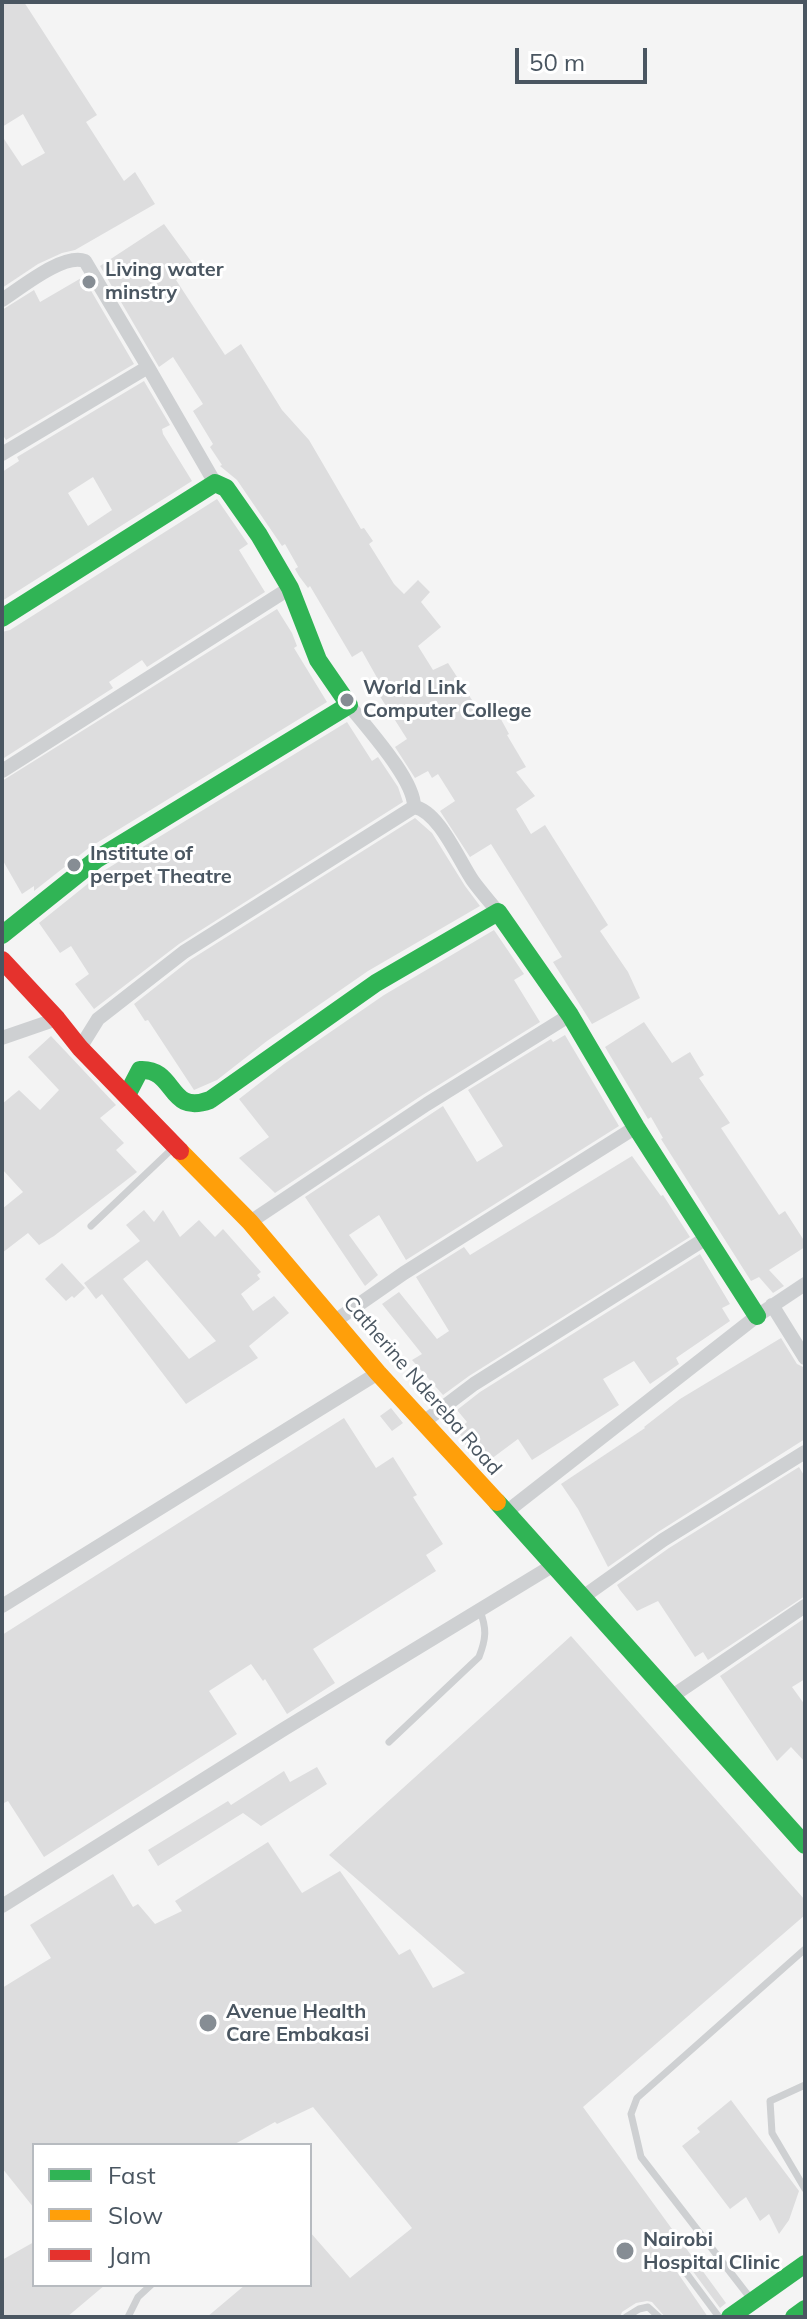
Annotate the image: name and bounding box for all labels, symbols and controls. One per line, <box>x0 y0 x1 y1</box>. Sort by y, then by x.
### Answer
scale bar <box>519 32 651 82</box>
text: 50 m <box>529 47 585 77</box>
place label: Living water minstry <box>105 258 224 305</box>
marker: Living water minstry <box>80 273 98 291</box>
place label: World Link Computer College <box>363 676 532 723</box>
marker: World Link Computer College <box>338 691 356 709</box>
place label: Institute of perpet Theatre <box>90 842 232 889</box>
marker: Institute of perpet Theatre <box>65 856 83 874</box>
street label: Catherine Ndereba Road <box>338 1292 506 1480</box>
place label: Avenue Health Care Embakasi <box>226 2000 369 2047</box>
marker: Avenue Health Care Embakasi <box>197 2012 219 2034</box>
legend <box>32 2143 312 2287</box>
text: Fast <box>108 2160 156 2190</box>
text: Slow <box>108 2200 163 2230</box>
place label: Nairobi Hospital Clinic <box>643 2228 780 2275</box>
text: Jam <box>108 2240 151 2270</box>
marker: Nairobi Hospital Clinic <box>614 2240 636 2262</box>

